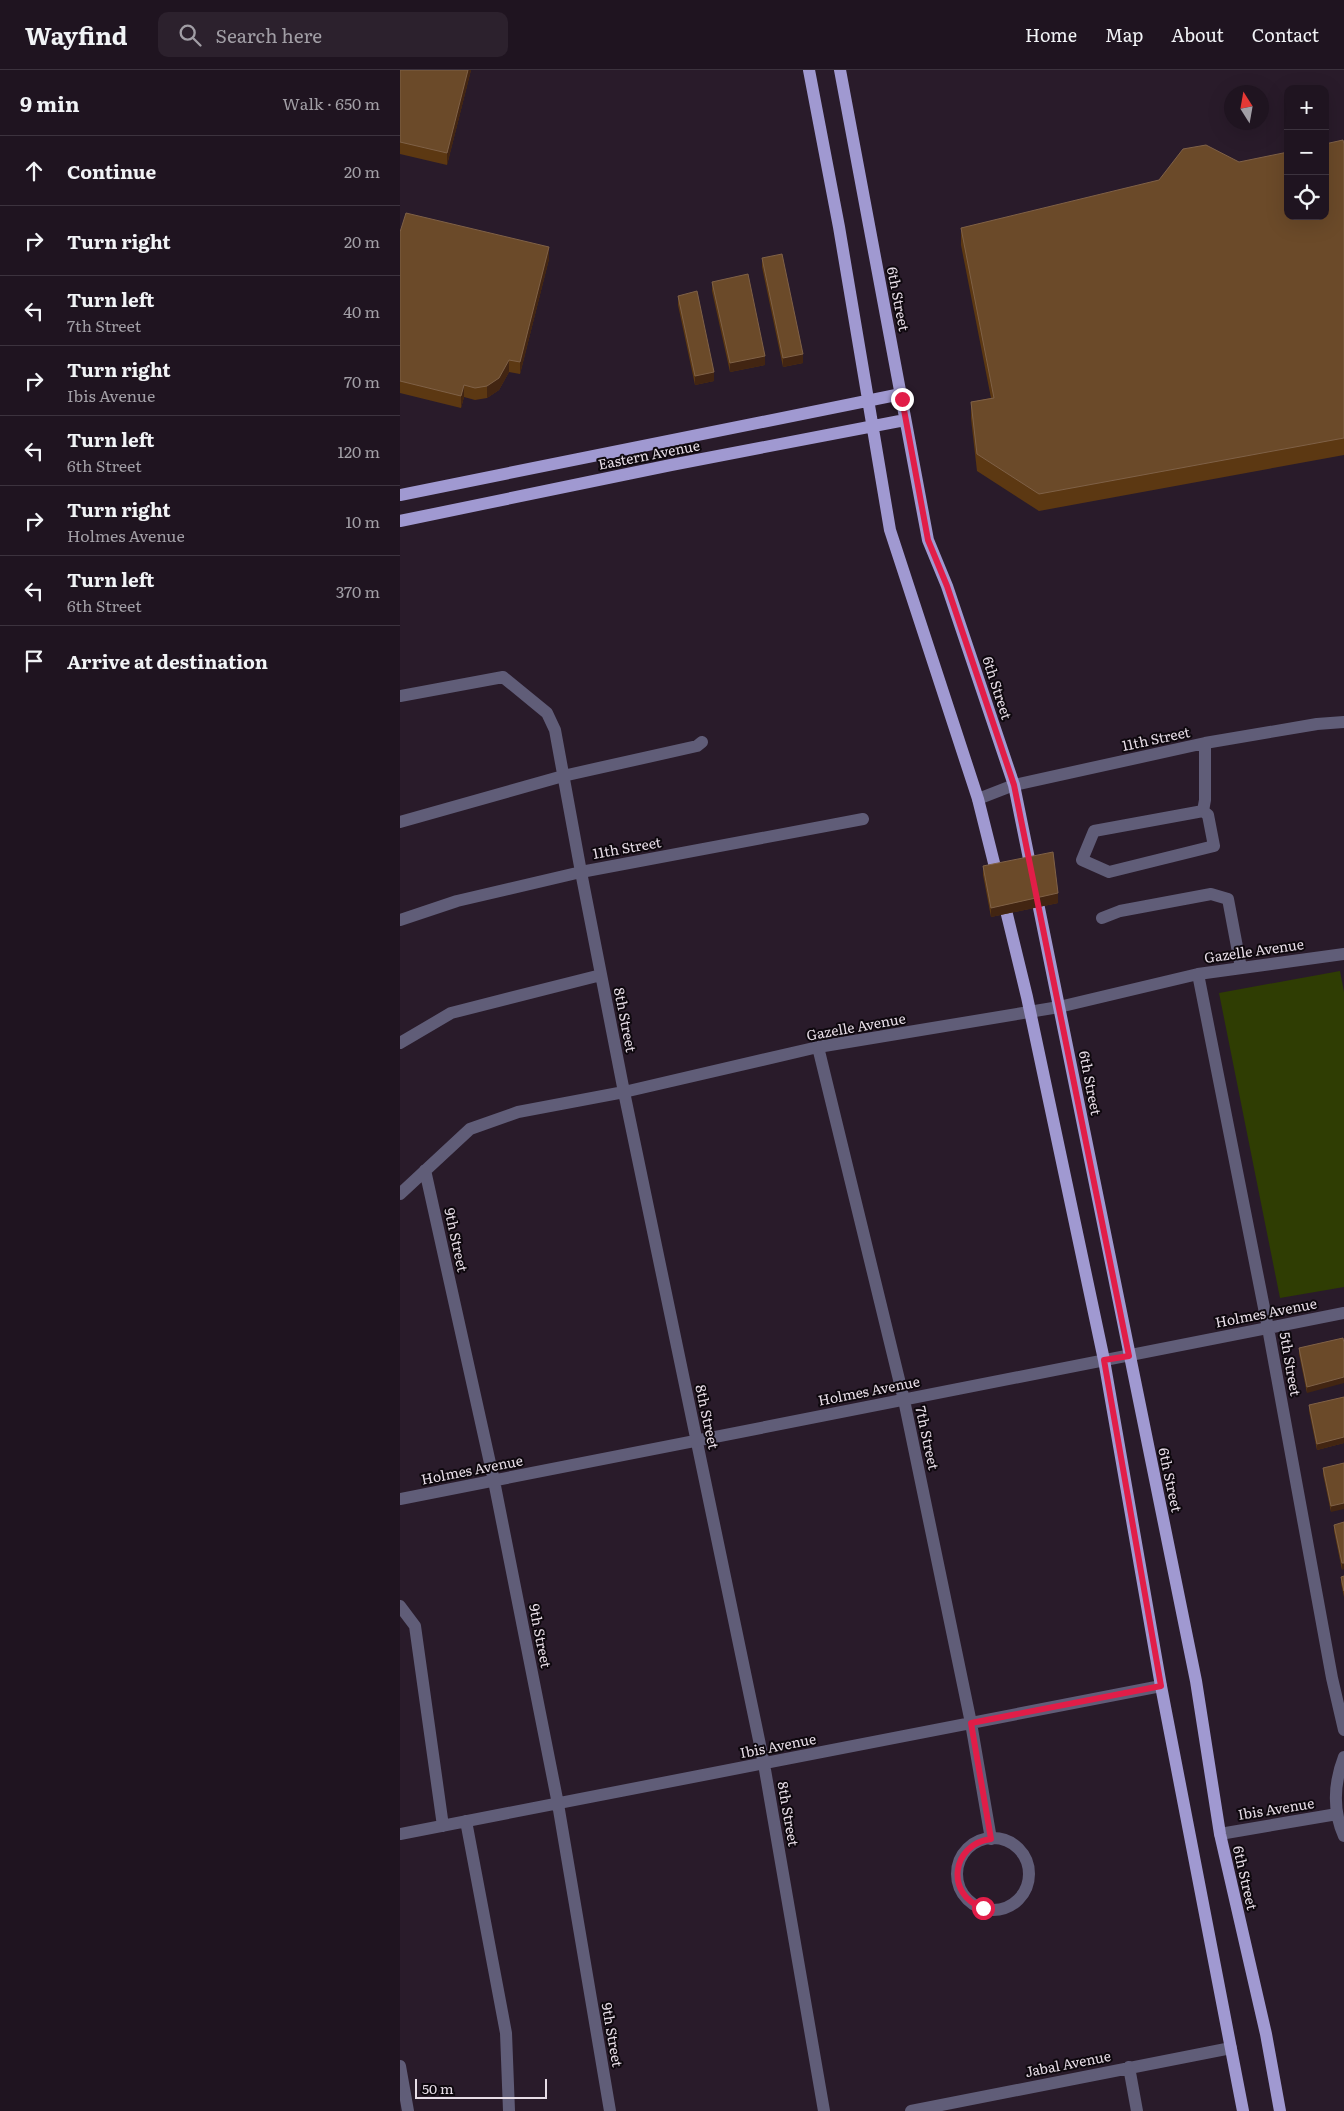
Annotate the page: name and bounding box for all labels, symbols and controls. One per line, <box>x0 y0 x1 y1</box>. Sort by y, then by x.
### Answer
search box <box>158 12 508 57</box>
text: Wayfind <box>25 17 128 52</box>
icon: search <box>176 21 204 49</box>
text: Search here <box>216 21 322 49</box>
text: Home <box>1025 21 1077 48</box>
text: Map <box>1105 21 1143 48</box>
text: About <box>1171 21 1224 48</box>
text: Contact <box>1252 21 1319 48</box>
north arrow <box>1224 85 1269 130</box>
map controls <box>1284 85 1329 220</box>
button: + <box>1284 85 1329 130</box>
text: 9 min <box>20 87 80 118</box>
text: Walk · 650 m <box>283 91 380 115</box>
button: − <box>1284 130 1329 175</box>
icon: ahead <box>20 157 48 185</box>
text: Continue <box>67 157 156 185</box>
text: 20 m <box>344 159 380 183</box>
button: locate <box>1284 175 1329 220</box>
icon: right <box>20 227 48 255</box>
text: Turn right <box>67 227 171 255</box>
text: 20 m <box>344 229 380 253</box>
street label: 6th Street <box>883 265 915 333</box>
text: Turn left <box>67 285 154 313</box>
icon: left <box>20 297 48 325</box>
text: 40 m <box>343 299 380 323</box>
text: 7th Street <box>67 313 141 337</box>
text: Turn right <box>67 355 171 383</box>
icon: right <box>20 367 48 395</box>
text: 70 m <box>344 369 380 393</box>
text: Ibis Avenue <box>67 383 155 407</box>
route end <box>891 388 914 411</box>
text: Turn left <box>67 425 154 453</box>
street label: Eastern Avenue <box>596 434 701 474</box>
icon: left <box>20 437 48 465</box>
text: 120 m <box>337 439 380 463</box>
text: 6th Street <box>67 453 142 477</box>
text: Turn right <box>67 495 171 523</box>
icon: right <box>20 507 48 535</box>
text: 10 m <box>346 509 380 533</box>
text: Holmes Avenue <box>67 523 185 547</box>
text: Turn left <box>67 565 154 593</box>
icon: left <box>20 577 48 605</box>
text: 370 m <box>336 579 380 603</box>
text: 6th Street <box>67 593 142 617</box>
icon: arrive <box>20 647 48 675</box>
text: Arrive at destination <box>67 647 268 675</box>
street label: 6th Street <box>978 654 1018 722</box>
street label: 11th Street <box>1120 721 1192 755</box>
street label: 11th Street <box>591 831 663 863</box>
street label: Gazelle Avenue <box>1203 933 1305 967</box>
street label: 8th Street <box>610 986 642 1054</box>
street label: Gazelle Avenue <box>805 1007 907 1045</box>
street label: 6th Street <box>1075 1049 1107 1117</box>
street label: 9th Street <box>440 1206 474 1274</box>
street label: Holmes Avenue <box>1213 1292 1318 1332</box>
street label: 5th Street <box>1276 1330 1307 1398</box>
street label: Holmes Avenue <box>816 1370 921 1410</box>
street label: 8th Street <box>691 1383 725 1451</box>
street label: 7th Street <box>911 1404 945 1472</box>
street label: 6th Street <box>1154 1446 1188 1514</box>
street label: Holmes Avenue <box>419 1449 524 1489</box>
street label: 9th Street <box>525 1602 557 1670</box>
street label: Ibis Avenue <box>738 1728 818 1762</box>
street label: 8th Street <box>773 1780 805 1848</box>
street label: Ibis Avenue <box>1236 1792 1316 1824</box>
street label: 6th Street <box>1229 1844 1263 1912</box>
route start <box>972 1897 995 1920</box>
street label: 9th Street <box>597 2001 629 2069</box>
street label: Jabal Avenue <box>1023 2045 1112 2081</box>
scale bar <box>415 2076 548 2099</box>
text: 50 m <box>422 2078 454 2098</box>

